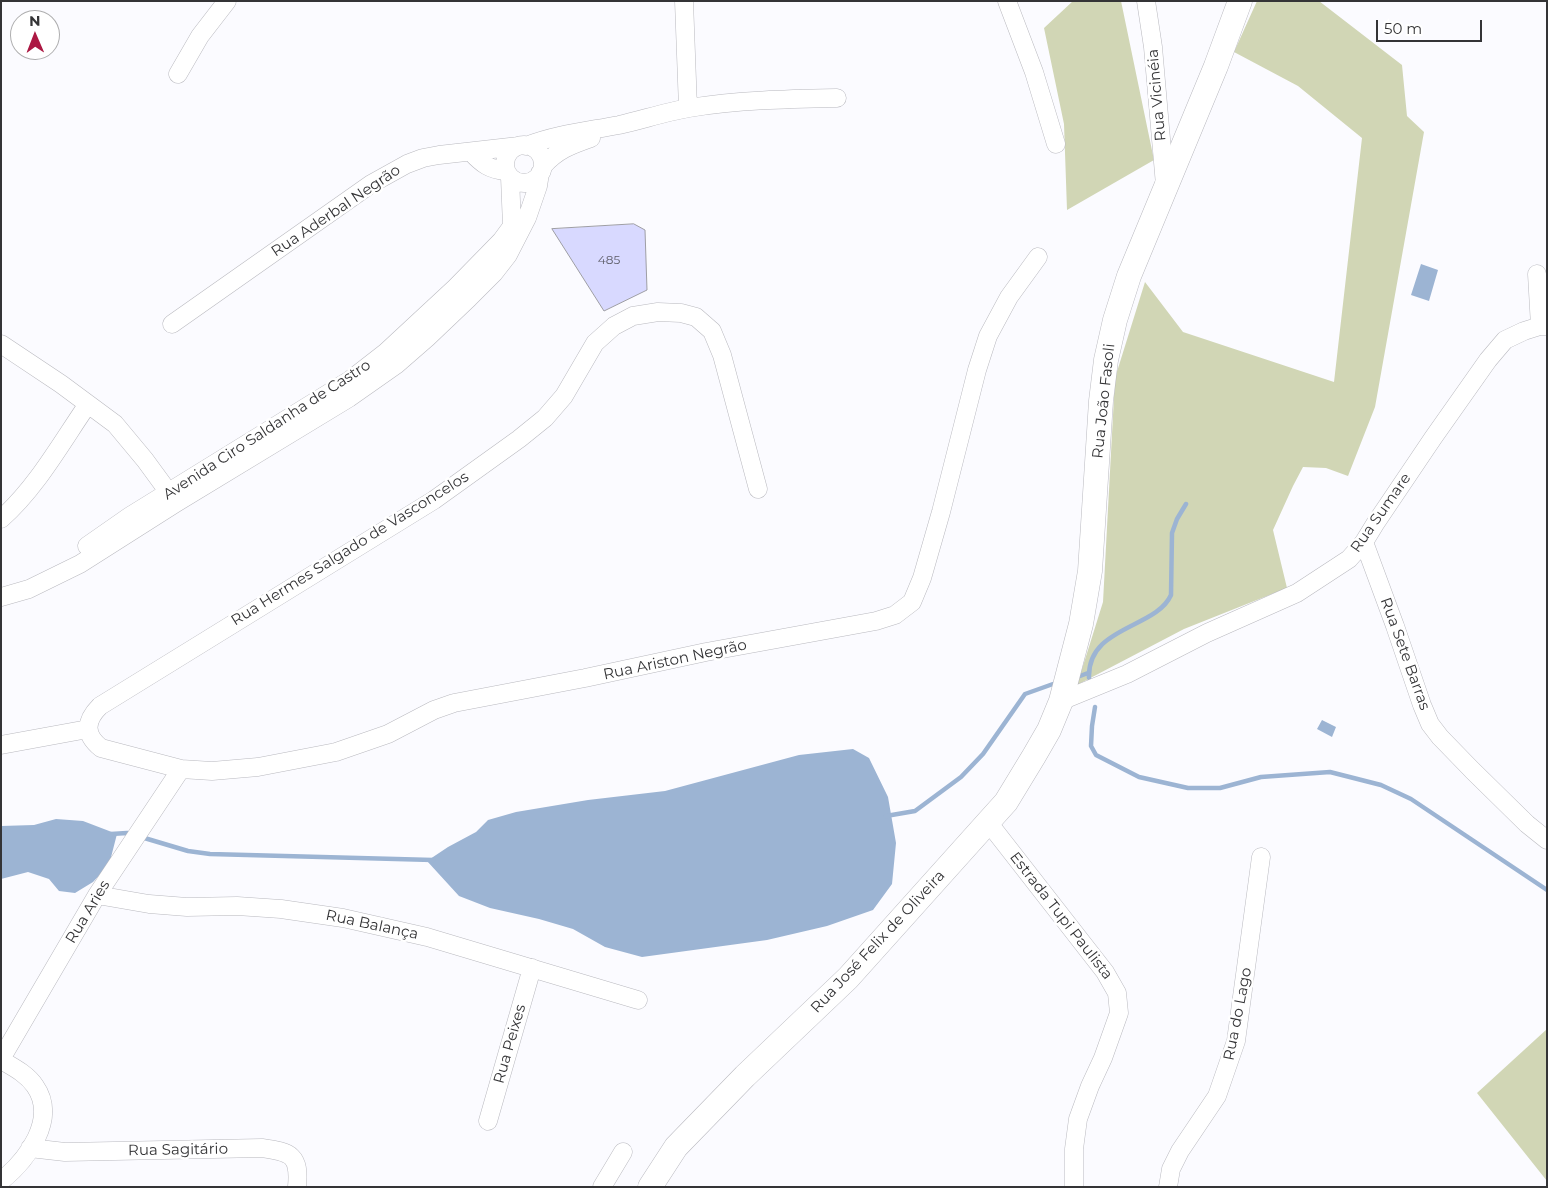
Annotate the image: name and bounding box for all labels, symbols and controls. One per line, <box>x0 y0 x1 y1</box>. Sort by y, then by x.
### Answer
north arrow <box>10 10 60 60</box>
scale bar <box>1378 10 1484 42</box>
text: N <box>29 12 41 30</box>
text: 50 m <box>1384 19 1422 38</box>
street label: Rua Vicinéia <box>1144 48 1170 142</box>
street label: Rua Aderbal Negrão <box>268 161 404 261</box>
house number: 485 <box>598 253 620 267</box>
street label: Rua João Fasoli <box>1089 343 1119 459</box>
street label: Avenida Ciro Saldanha de Castro <box>160 356 374 504</box>
street label: Rua Hermes Salgado de Vasconcelos <box>228 468 472 630</box>
street label: Rua Sumare <box>1347 470 1415 556</box>
street label: Rua Sete Barras <box>1376 595 1434 713</box>
street label: Rua Ariston Negrão <box>602 636 748 684</box>
street label: Estrada Tupi Paulista <box>1006 849 1116 983</box>
street label: Rua José Felix de Oliveira <box>807 867 949 1017</box>
street label: Rua Aries <box>62 877 114 947</box>
street label: Rua Balança <box>324 906 420 944</box>
street label: Rua do Lago <box>1220 966 1256 1062</box>
street label: Rua Peixes <box>490 1002 530 1086</box>
street label: Rua Sagitário <box>128 1140 228 1160</box>

